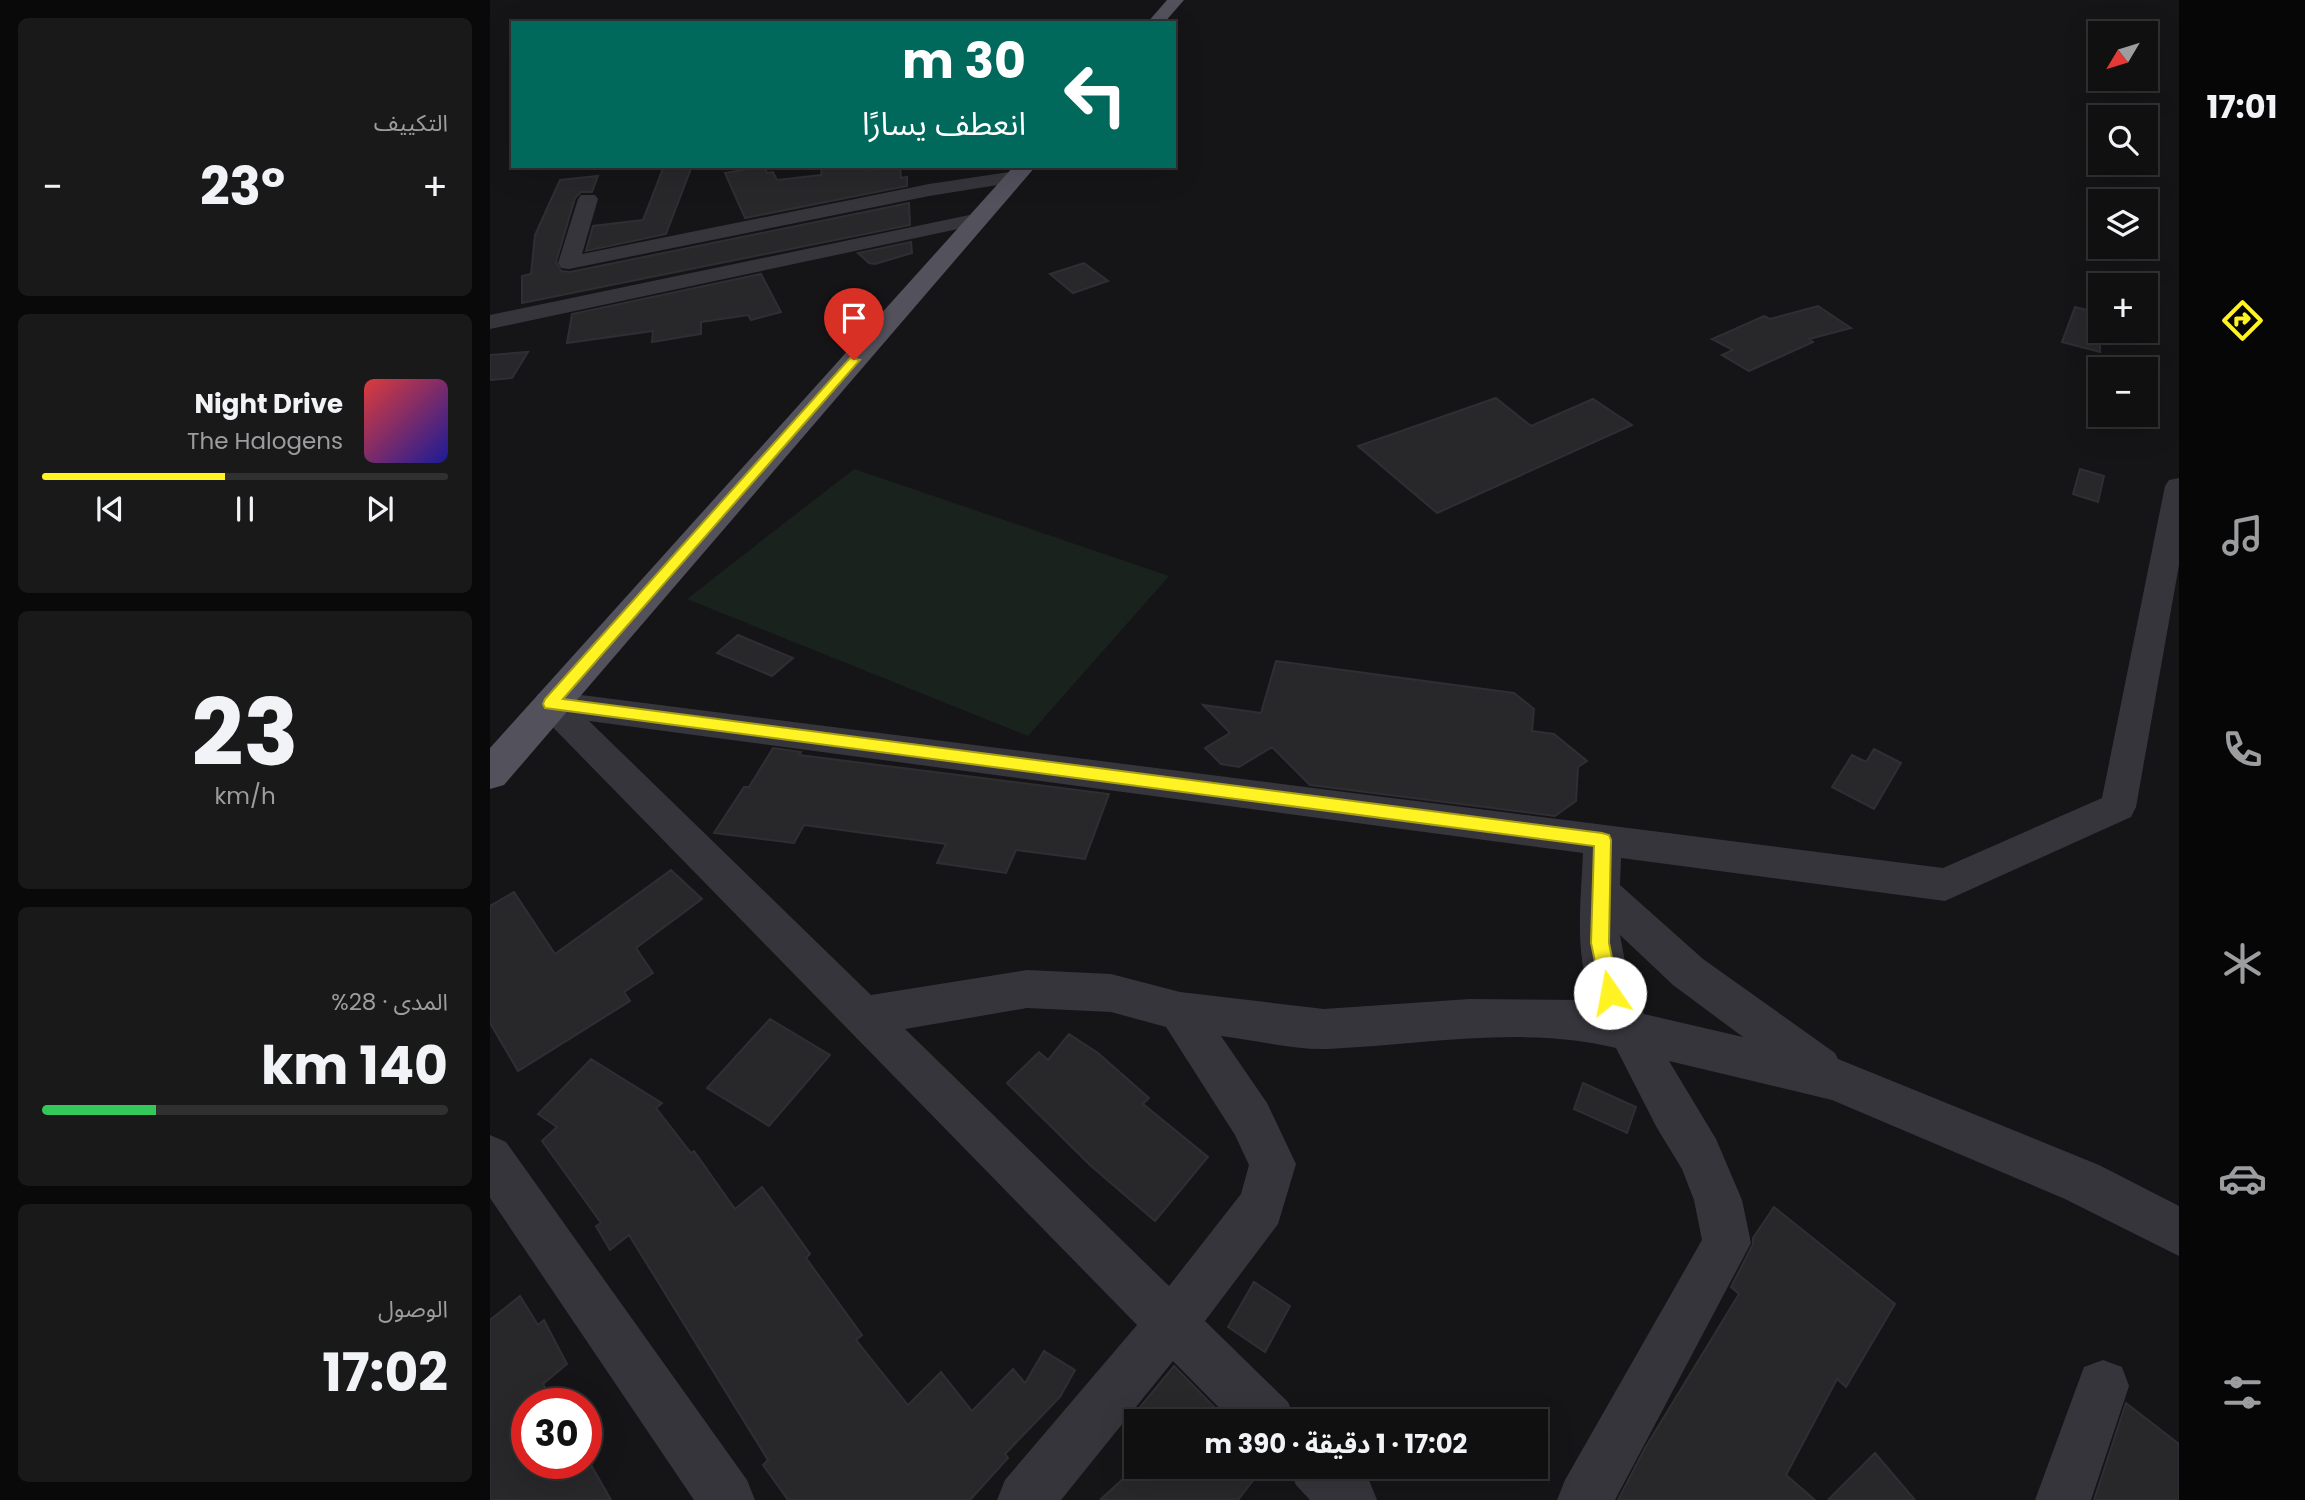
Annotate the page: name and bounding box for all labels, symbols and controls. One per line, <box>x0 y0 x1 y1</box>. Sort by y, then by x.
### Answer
north arrow <box>2088 21 2158 91</box>
map controls <box>2088 21 2158 427</box>
text: 30 m <box>902 27 1026 95</box>
icon: left <box>1050 49 1141 140</box>
text: 17:01 <box>2206 84 2278 129</box>
text: انعطف يسارًا <box>862 101 1026 146</box>
button: search <box>2088 105 2158 175</box>
text: التكييف <box>374 107 448 139</box>
text: 23° <box>200 150 285 223</box>
text: − <box>42 160 63 213</box>
text: + <box>422 160 448 213</box>
button: layers <box>2088 189 2158 259</box>
button: + <box>2088 273 2158 343</box>
pin <box>824 288 884 360</box>
icon: directions <box>2218 296 2267 345</box>
icon: arrive <box>835 299 873 337</box>
button: − <box>2088 357 2158 427</box>
text: Night Drive <box>195 386 343 422</box>
text: The Halogens <box>187 425 343 457</box>
icon: previous <box>91 490 129 528</box>
icon: pause <box>226 490 264 528</box>
icon: next <box>361 490 399 528</box>
icon: music <box>2218 511 2267 560</box>
text: 23 <box>191 669 299 797</box>
icon: phone <box>2218 725 2267 774</box>
text: km/h <box>214 780 276 812</box>
icon: climate <box>2218 939 2267 988</box>
position arrow <box>1573 956 1647 1030</box>
text: المدى · 28% <box>331 986 448 1018</box>
text: 140 km <box>261 1029 448 1102</box>
icon: car <box>2218 1154 2267 1203</box>
text: الوصول <box>378 1293 448 1325</box>
text: 17:02 <box>322 1336 448 1409</box>
icon: filters <box>2218 1368 2267 1417</box>
speed limit sign: 30 <box>511 1388 602 1479</box>
text: 17:02 · 1 دقيقة · 390 m <box>1205 1426 1467 1462</box>

